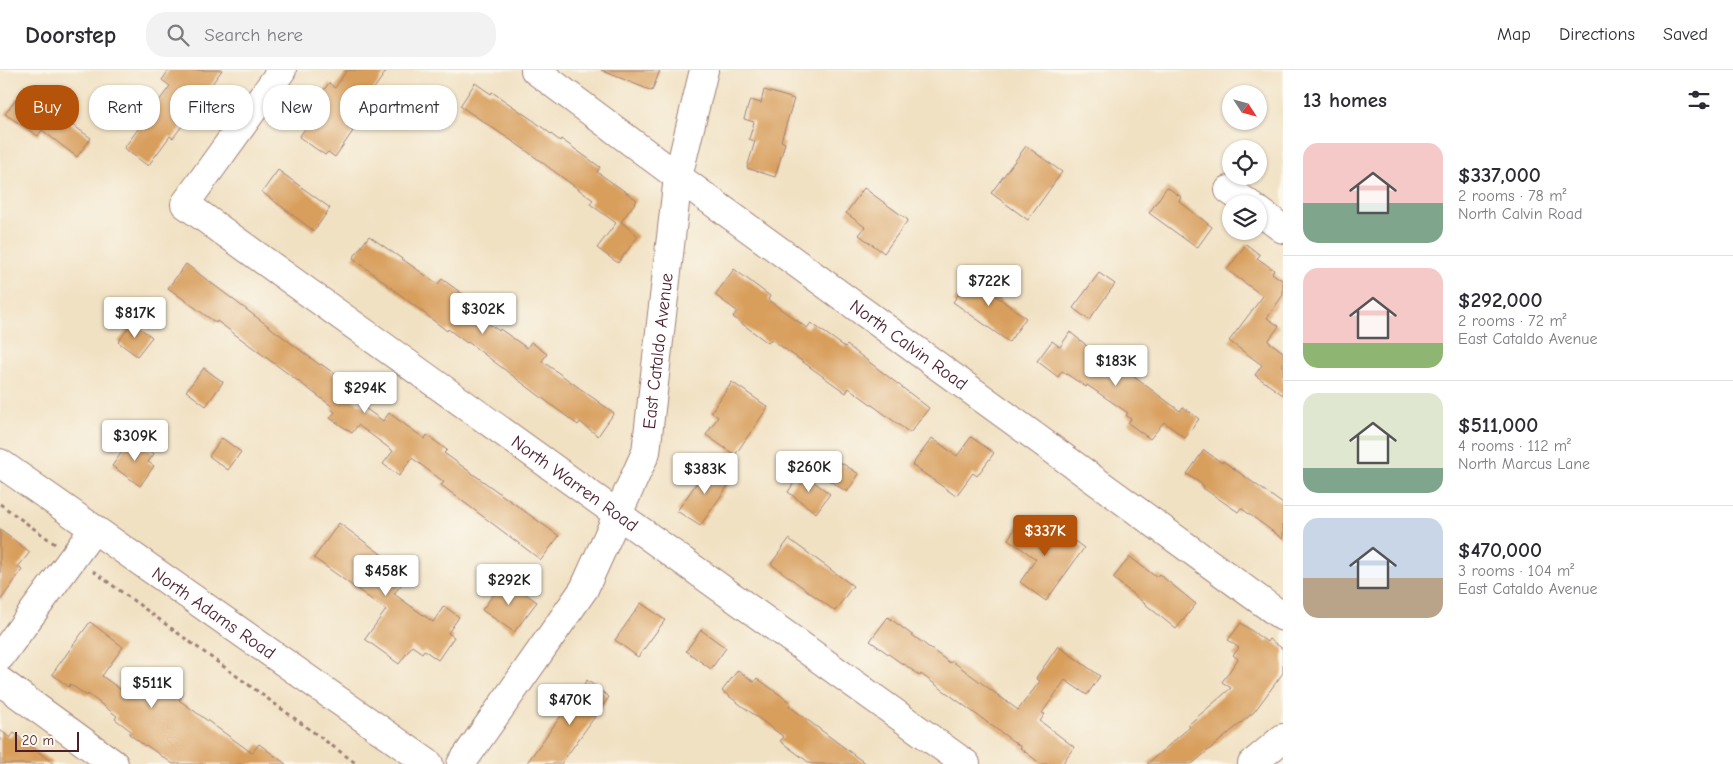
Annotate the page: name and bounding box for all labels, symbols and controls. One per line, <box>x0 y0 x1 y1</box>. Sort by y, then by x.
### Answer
search box <box>146 12 496 57</box>
text: Doorstep <box>25 21 116 49</box>
icon: search <box>164 21 192 49</box>
text: Search here <box>204 24 303 46</box>
text: Map <box>1497 24 1531 45</box>
text: Directions <box>1559 24 1635 45</box>
text: Saved <box>1663 24 1708 45</box>
chip: Buy <box>15 85 79 130</box>
chip: Rent <box>89 85 160 130</box>
chip: Filters <box>170 85 253 130</box>
chip: New <box>263 85 330 130</box>
chip: Apartment <box>340 85 457 130</box>
north arrow <box>1222 85 1268 130</box>
map controls <box>1222 85 1267 240</box>
icon: filters <box>1685 86 1713 114</box>
text: 13 homes <box>1303 88 1387 112</box>
button: locate <box>1222 140 1267 185</box>
icon: home <box>1343 163 1403 223</box>
text: $337,000 <box>1458 163 1541 187</box>
text: 2 rooms · 78 m² <box>1458 187 1566 205</box>
button: layers <box>1222 195 1267 240</box>
text: North Calvin Road <box>1458 205 1582 223</box>
pin: $722K <box>954 264 1024 307</box>
street label: East Cataldo Avenue <box>639 272 678 430</box>
text: $722K <box>968 272 1010 290</box>
icon: home <box>1343 288 1403 348</box>
text: $292,000 <box>1458 288 1543 312</box>
pin: $302K <box>448 292 518 335</box>
pin: $817K <box>100 296 170 339</box>
street label: North Calvin Road <box>846 296 971 395</box>
text: $302K <box>461 300 505 318</box>
text: $817K <box>115 304 155 322</box>
text: 2 rooms · 72 m² <box>1458 312 1567 330</box>
text: East Cataldo Avenue <box>1458 330 1597 348</box>
pin: $183K <box>1081 344 1151 387</box>
text: $183K <box>1095 352 1137 370</box>
pin: $294K <box>330 372 400 414</box>
text: $294K <box>344 379 386 397</box>
icon: home <box>1343 413 1403 473</box>
text: $511,000 <box>1458 413 1538 437</box>
pin: $309K <box>100 420 170 462</box>
text: $309K <box>113 427 157 445</box>
street label: North Warren Road <box>507 431 642 536</box>
text: 4 rooms · 112 m² <box>1458 437 1571 455</box>
pin: $260K <box>774 450 844 493</box>
pin: $383K <box>670 452 740 495</box>
text: North Marcus Lane <box>1458 455 1590 473</box>
text: $260K <box>787 458 831 476</box>
text: $383K <box>684 460 726 478</box>
pin: $337K <box>1010 514 1080 557</box>
text: $337K <box>1024 522 1066 540</box>
icon: home <box>1343 538 1403 598</box>
text: $470,000 <box>1458 538 1542 562</box>
pin: $458K <box>351 554 421 597</box>
text: $458K <box>365 562 407 580</box>
text: 3 rooms · 104 m² <box>1458 562 1574 580</box>
street label: North Adams Road <box>148 563 279 664</box>
pin: $292K <box>474 564 544 606</box>
text: $292K <box>488 571 530 589</box>
text: East Cataldo Avenue <box>1458 580 1597 598</box>
pin: $511K <box>117 666 187 709</box>
text: $511K <box>132 674 172 692</box>
pin: $470K <box>535 684 605 726</box>
text: $470K <box>549 691 591 709</box>
scale bar <box>15 729 79 752</box>
text: 20 m <box>22 732 54 749</box>

